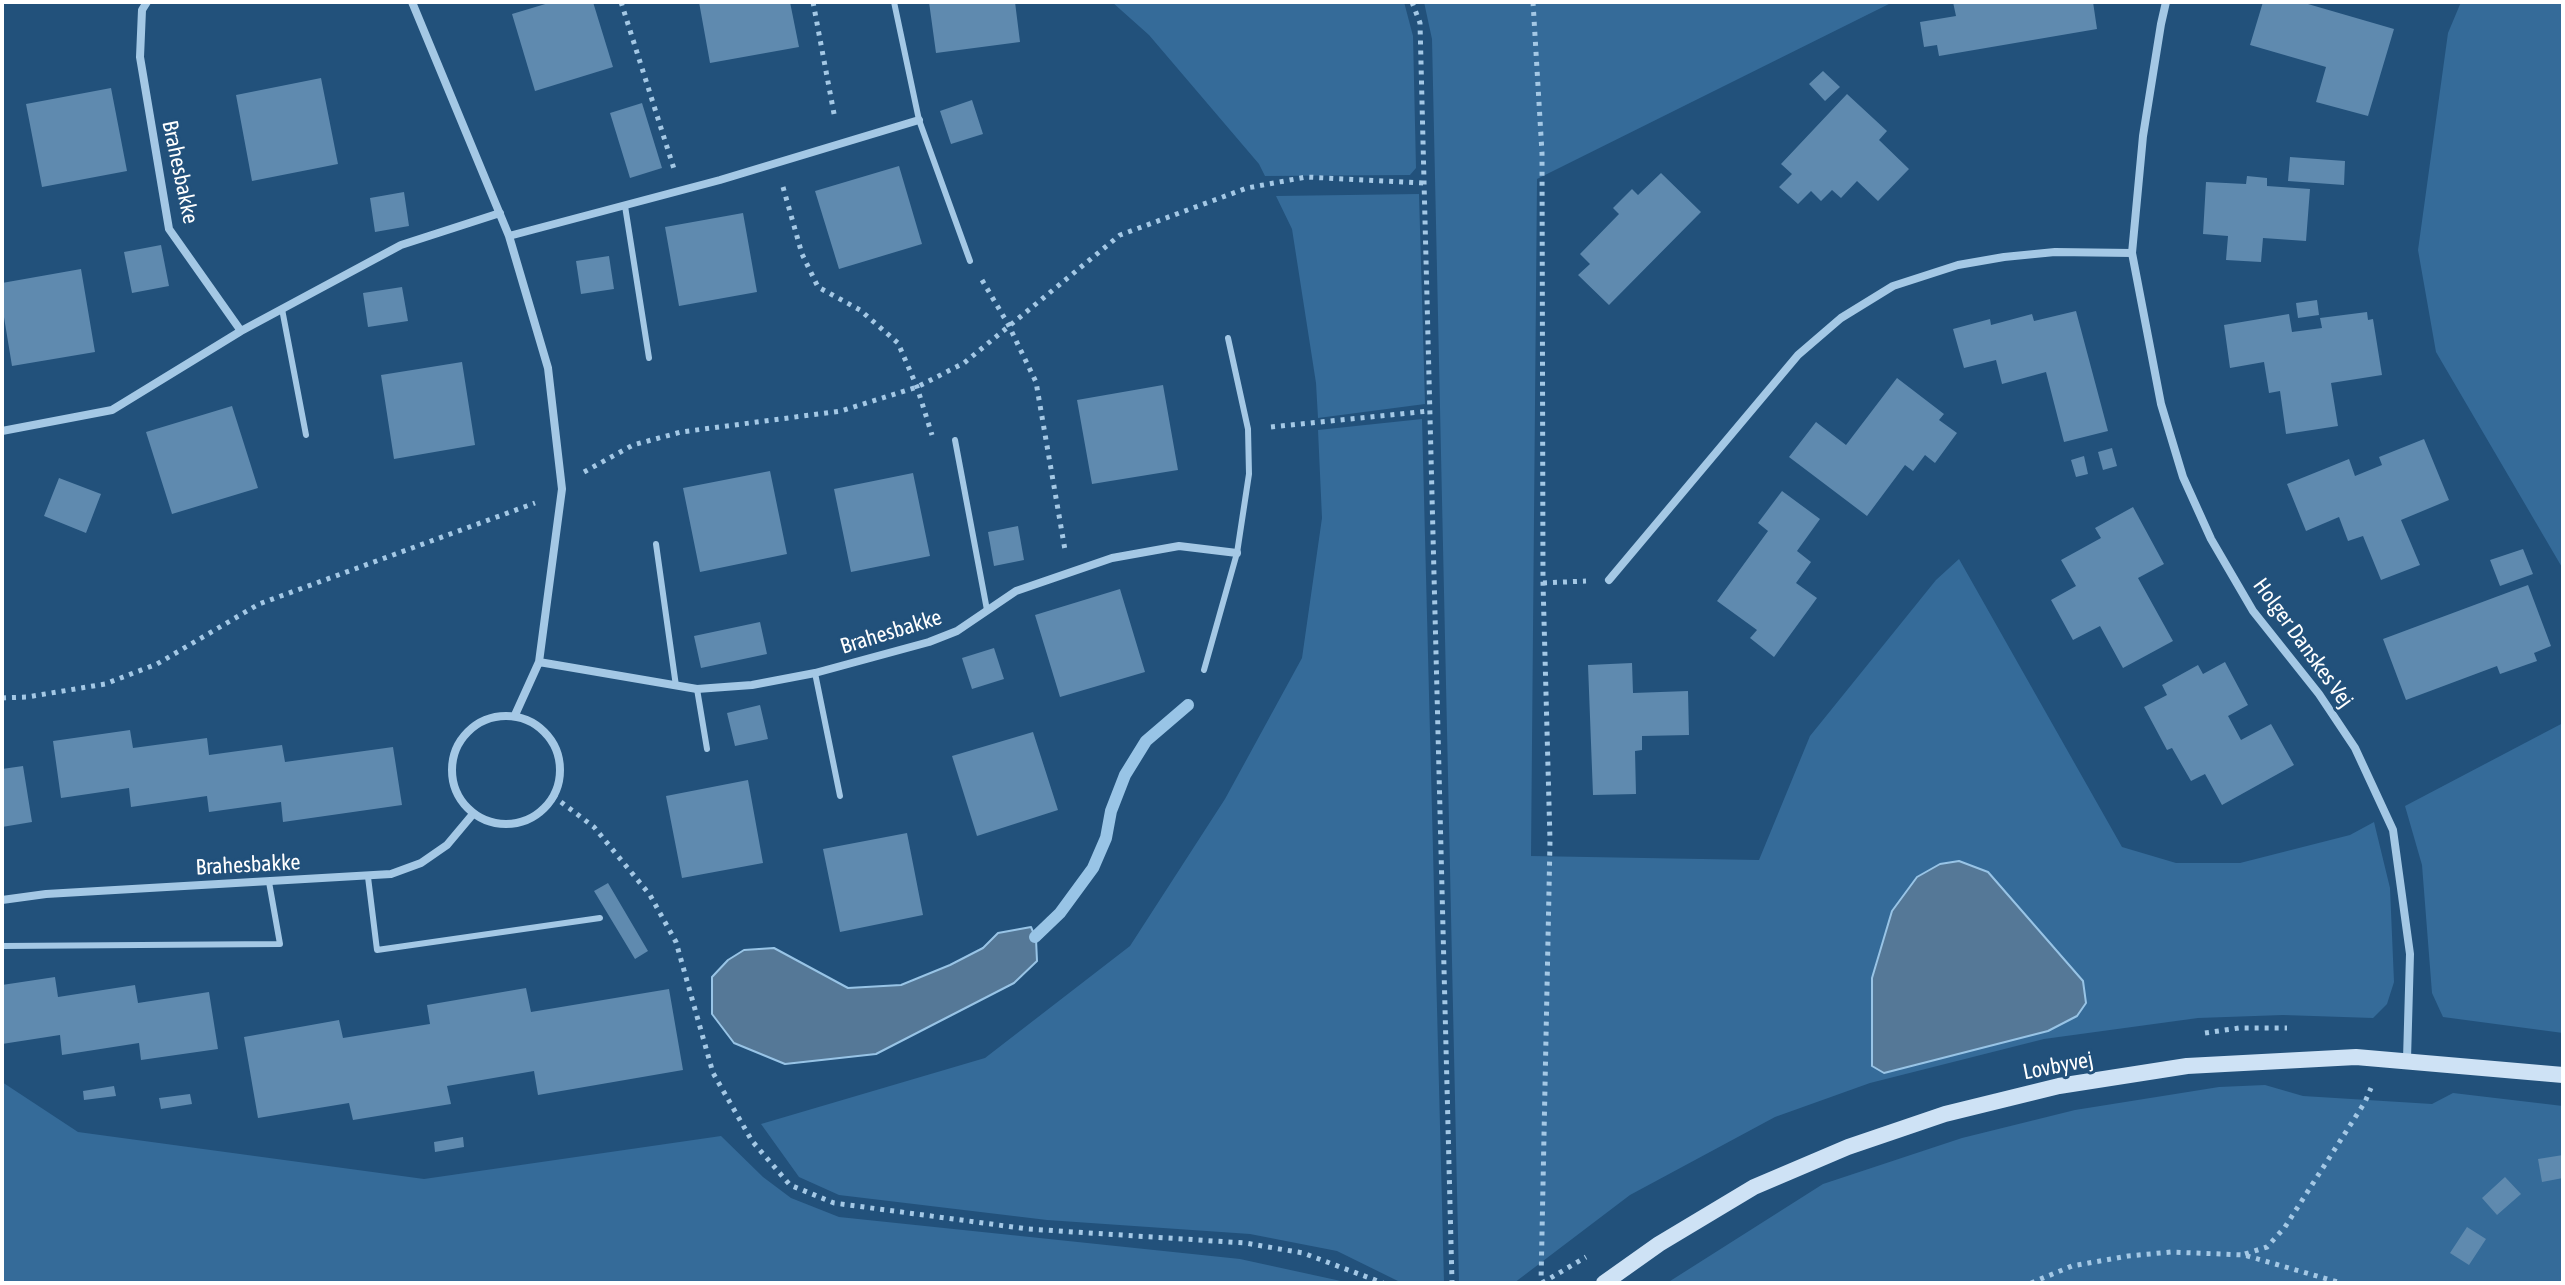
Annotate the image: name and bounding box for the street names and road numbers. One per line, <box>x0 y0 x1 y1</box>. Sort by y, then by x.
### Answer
street label: Brahesbakke <box>156 118 204 226</box>
street label: Holger Danskes Vej <box>2247 573 2359 713</box>
street label: Brahesbakke <box>837 604 945 660</box>
street label: Brahesbakke <box>195 849 301 881</box>
street label: Lovbyvej <box>2021 1046 2095 1086</box>

